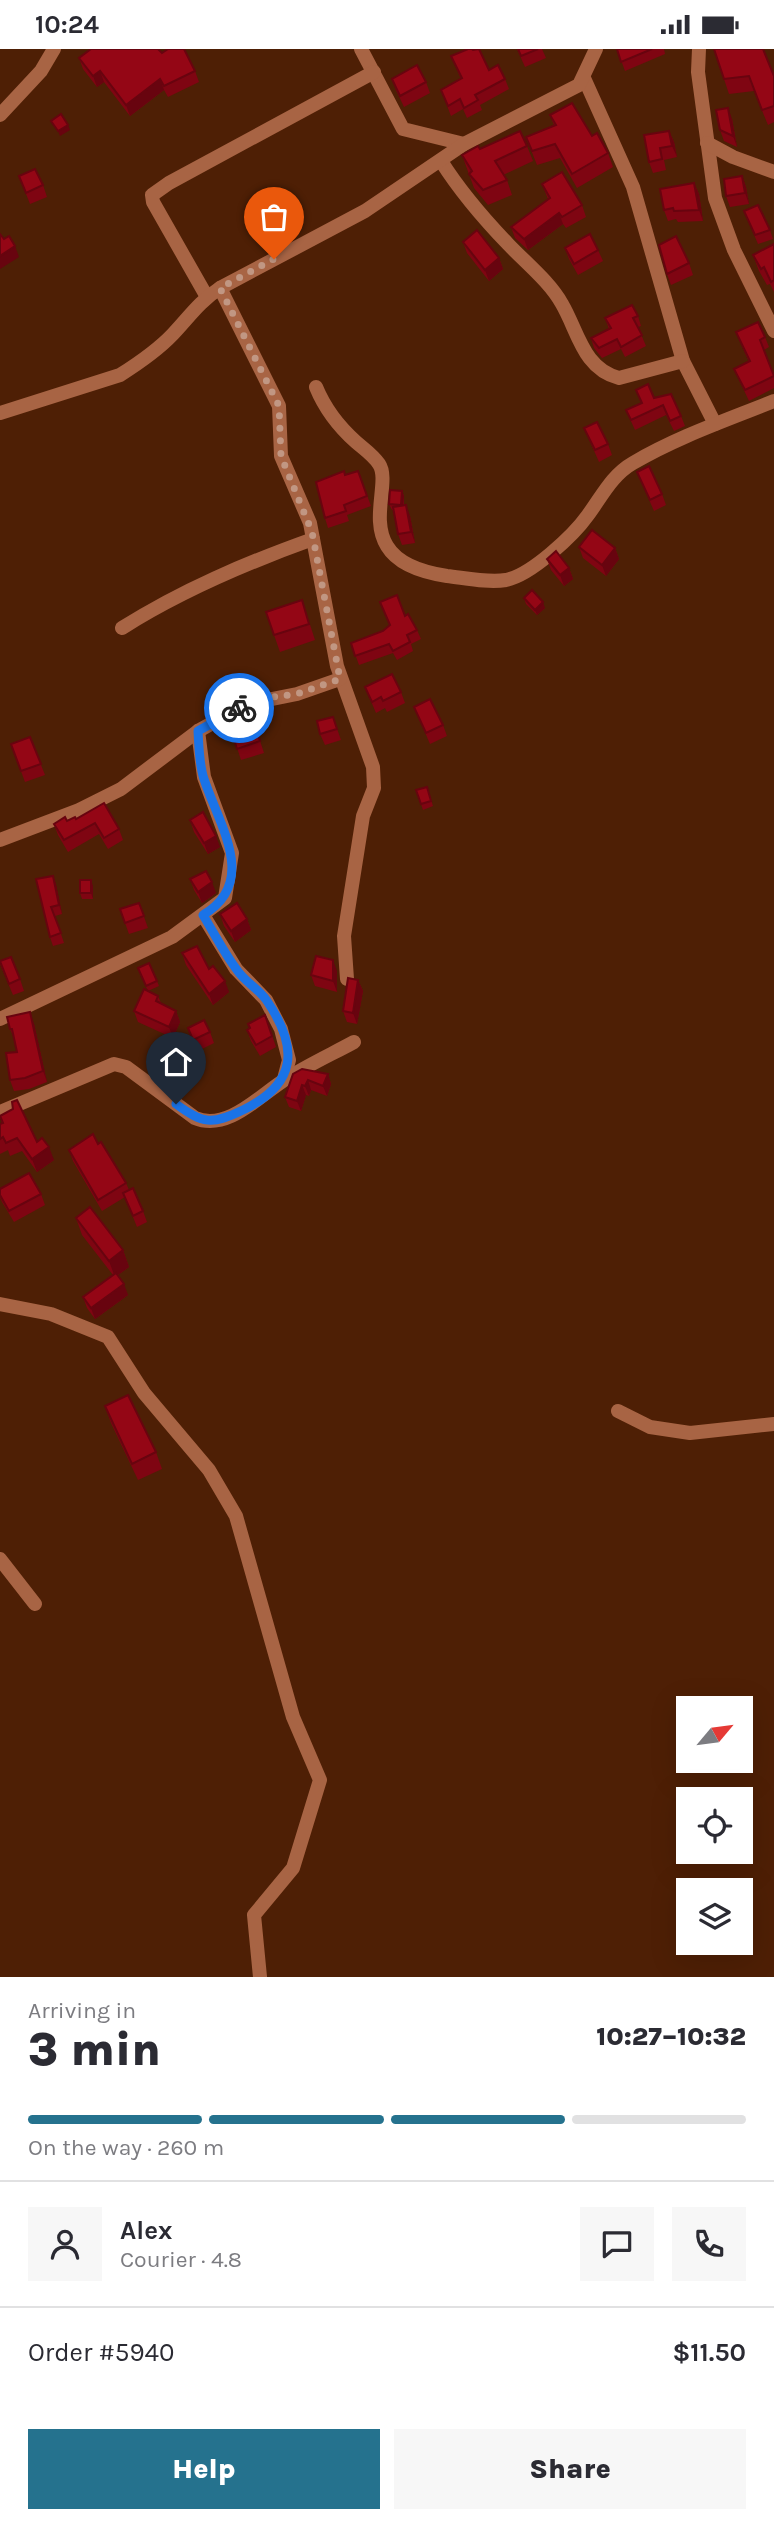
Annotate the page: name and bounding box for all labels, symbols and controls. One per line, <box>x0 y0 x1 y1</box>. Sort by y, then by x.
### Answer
text: 10:24 <box>35 9 99 40</box>
pin <box>244 187 304 259</box>
icon: bag <box>255 198 293 236</box>
courier <box>204 673 274 743</box>
icon: bike <box>220 689 258 727</box>
pin <box>146 1032 206 1104</box>
icon: home <box>157 1043 195 1081</box>
north arrow <box>676 1696 752 1773</box>
map controls <box>676 1696 753 1955</box>
button: locate <box>676 1787 753 1864</box>
button: layers <box>676 1878 753 1955</box>
text: Arriving in <box>28 1997 136 2024</box>
text: 10:27–10:32 <box>596 2021 746 2052</box>
text: 3 min <box>28 2023 161 2077</box>
text: On the way · 260 m <box>28 2134 224 2161</box>
button: person <box>28 2207 102 2281</box>
button: chat <box>580 2207 654 2281</box>
button: phone <box>672 2207 746 2281</box>
text: Alex <box>120 2215 172 2246</box>
text: Courier · 4.8 <box>120 2246 242 2273</box>
text: Order #5940 <box>28 2337 174 2368</box>
text: $11.50 <box>672 2337 746 2368</box>
button: Help <box>28 2429 380 2509</box>
button: Share <box>394 2429 746 2509</box>

